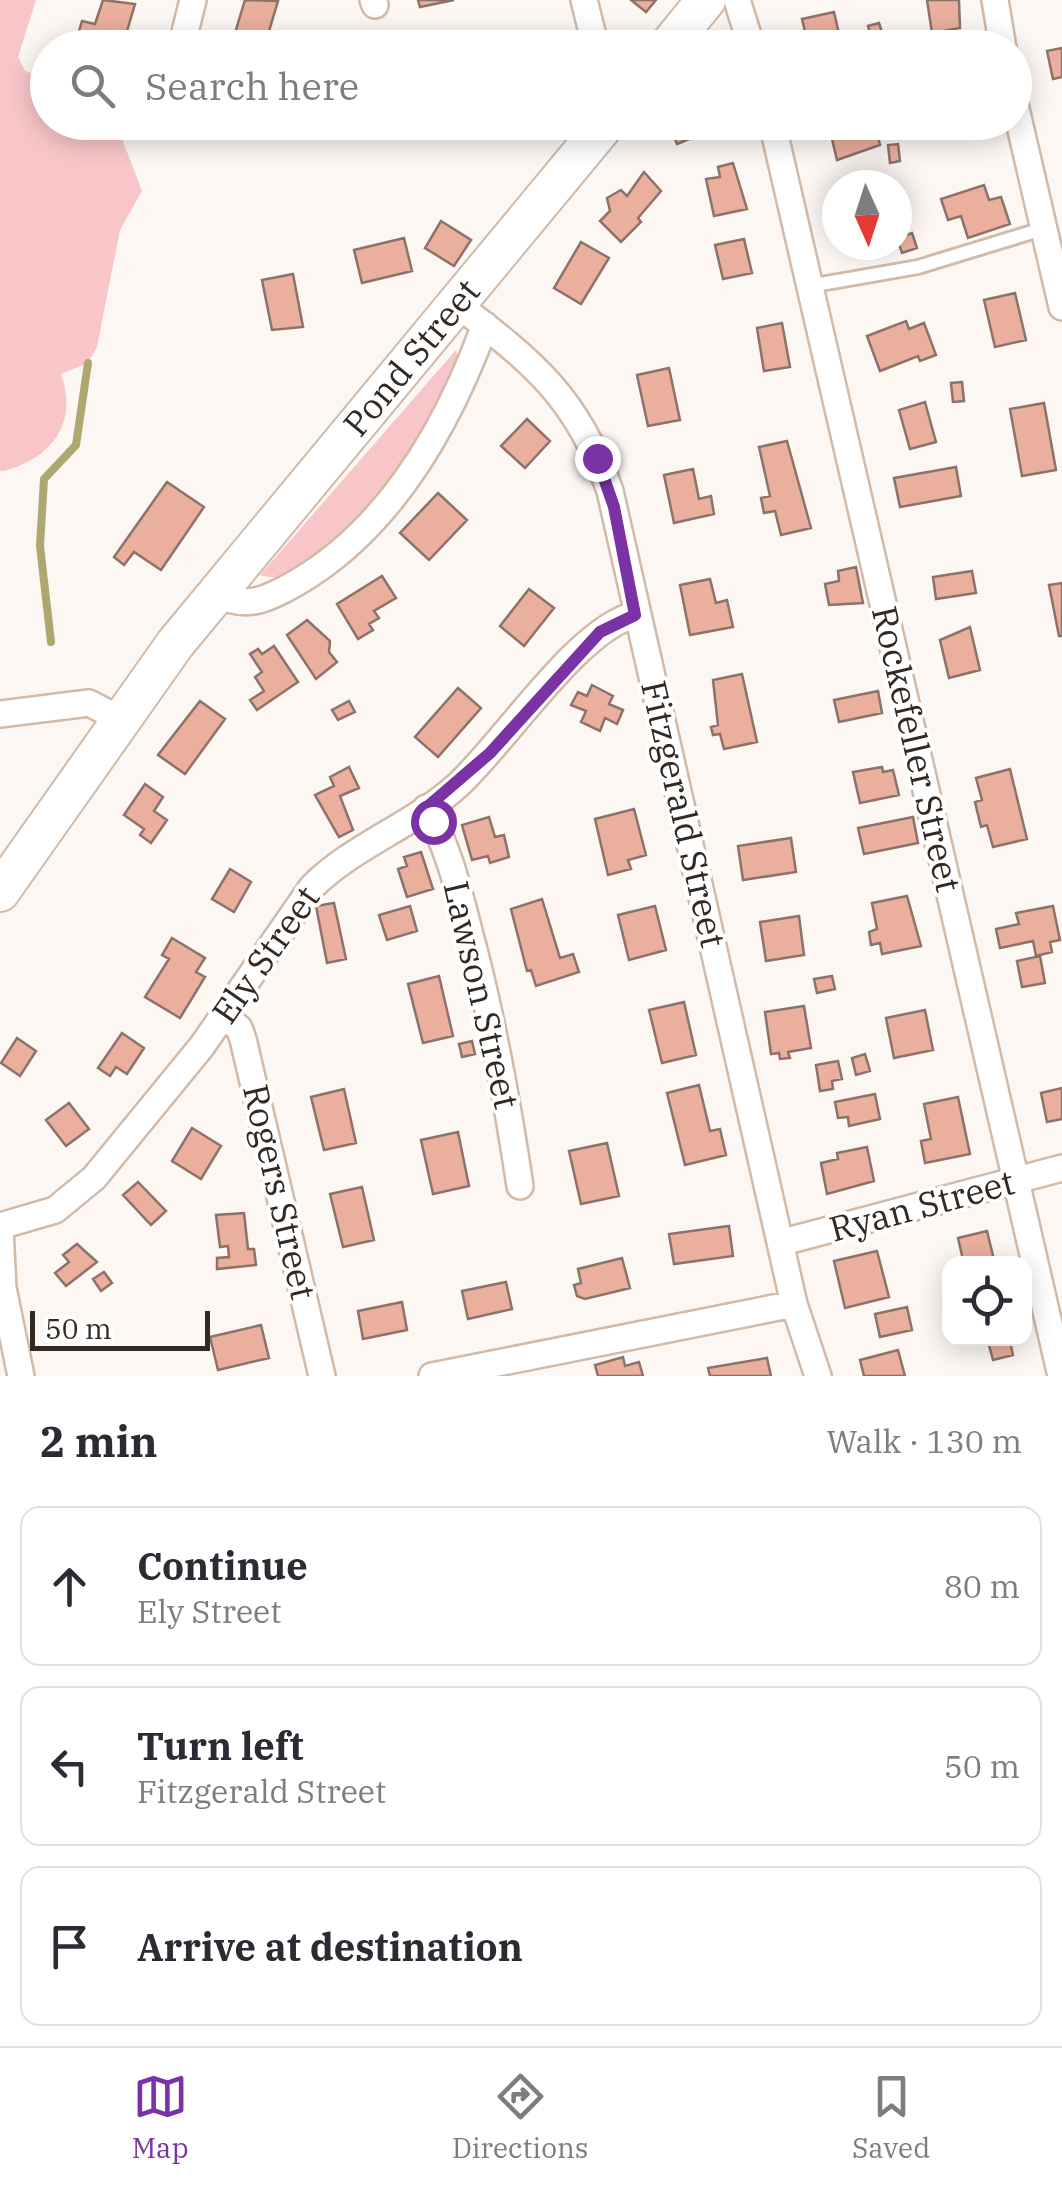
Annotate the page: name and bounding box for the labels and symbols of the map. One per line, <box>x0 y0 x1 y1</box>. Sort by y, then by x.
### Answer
north arrow <box>822 170 912 260</box>
street label: Pond Street <box>332 269 490 445</box>
route end <box>575 436 621 482</box>
street label: Rockefeller Street <box>862 601 972 896</box>
street label: Fitzgerald Street <box>631 676 737 952</box>
route start <box>411 799 457 845</box>
street label: Ely Street <box>201 876 329 1032</box>
street label: Lawson Street <box>433 876 531 1113</box>
street label: Rogers Street <box>233 1080 327 1304</box>
street label: Ryan Street <box>824 1158 1019 1252</box>
scale bar <box>30 1306 210 1350</box>

